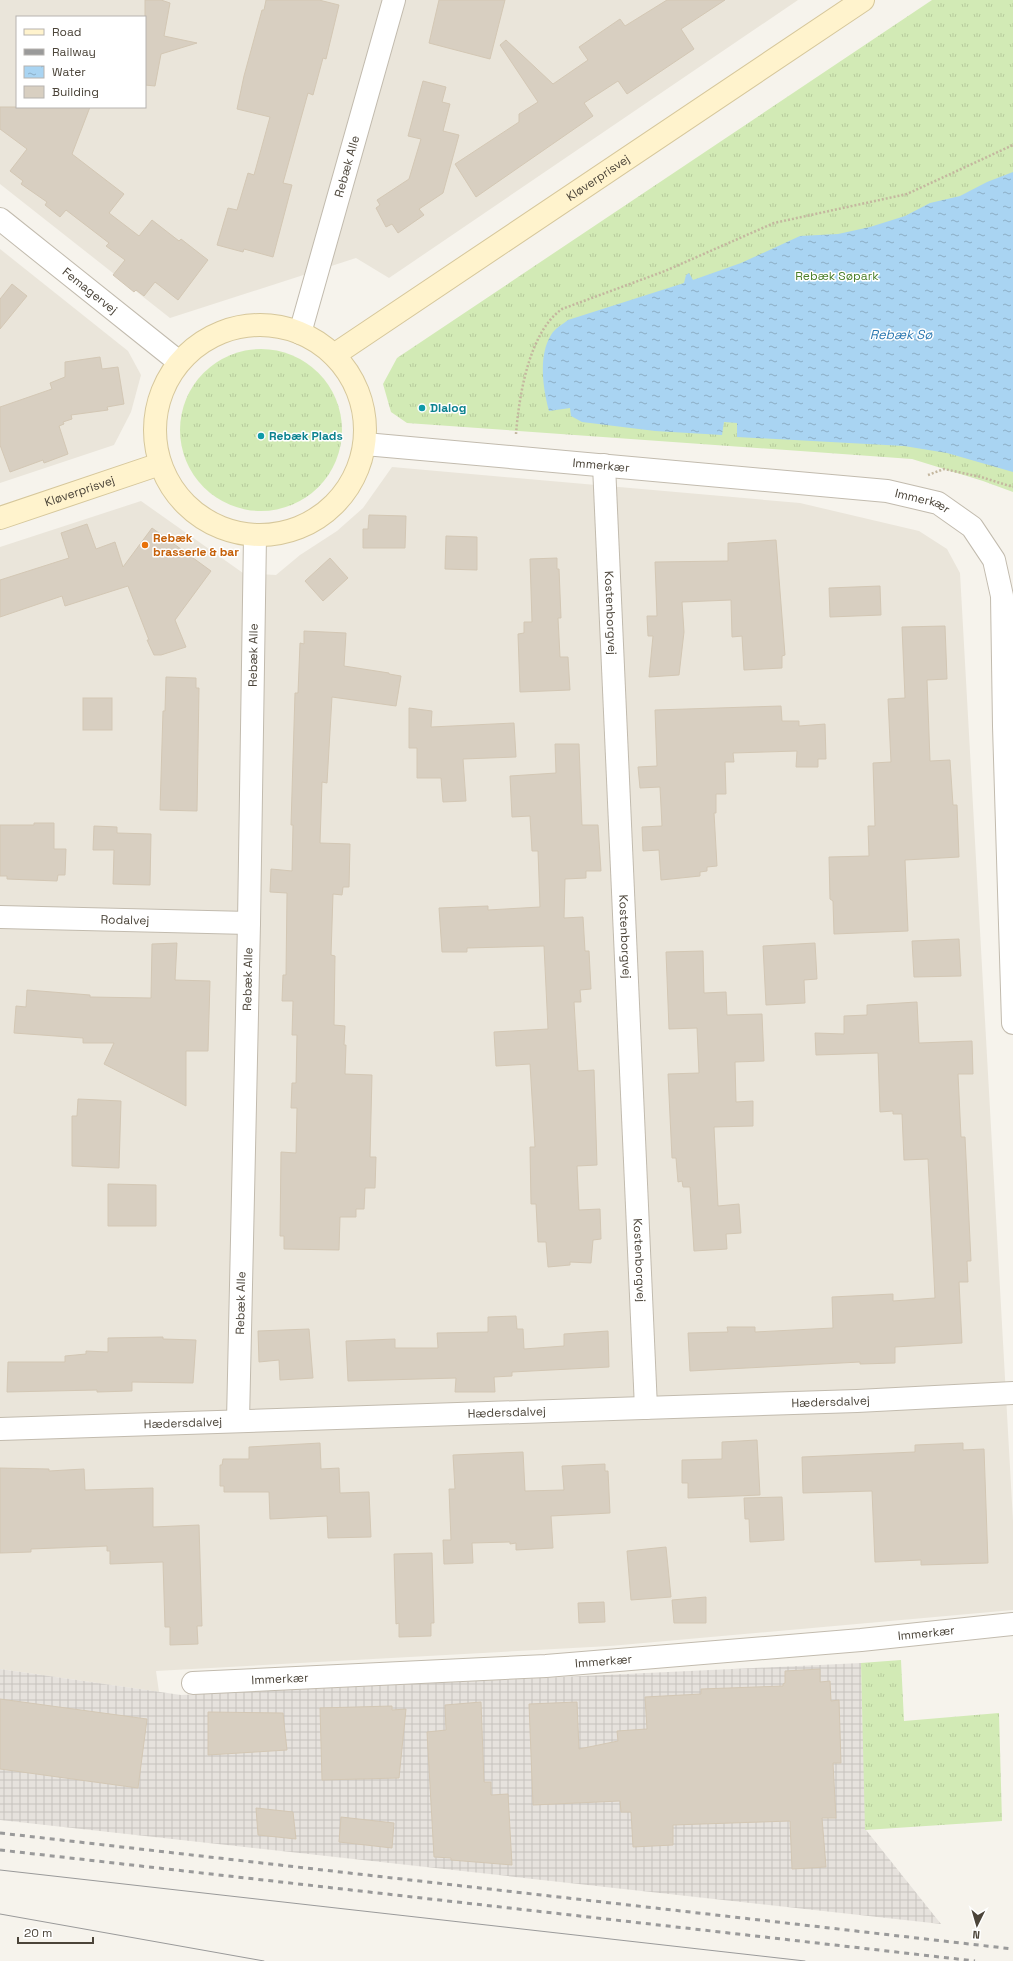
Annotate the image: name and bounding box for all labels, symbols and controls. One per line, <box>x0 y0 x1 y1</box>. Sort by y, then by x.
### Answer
legend <box>16 16 146 108</box>
text: Road <box>52 24 81 40</box>
text: Railway <box>52 44 96 60</box>
text: Water <box>52 64 86 80</box>
text: Building <box>52 84 99 100</box>
street label: Rebæk Alle <box>331 134 363 199</box>
street label: Kløverprisvej <box>563 151 633 205</box>
street label: Femagervej <box>59 264 121 318</box>
park label: Rebæk Søpark <box>795 268 879 284</box>
water label: Rebæk Sø <box>870 326 933 343</box>
place label: Dialog <box>430 400 466 416</box>
marker: Dialog <box>417 403 427 413</box>
place label: Rebæk Plads <box>269 428 343 444</box>
marker: Rebæk Plads <box>256 431 266 441</box>
street label: Immerkær <box>572 455 631 476</box>
street label: Kløverprisvej <box>42 472 117 510</box>
street label: Immerkær <box>893 485 954 517</box>
place label: Rebæk brasserie & bar <box>153 530 239 560</box>
marker: Rebæk brasserie & bar <box>140 540 150 550</box>
street label: Kostenborgvej <box>601 571 620 655</box>
street label: Rebæk Alle <box>245 623 262 687</box>
street label: Kostenborgvej <box>615 894 635 979</box>
street label: Rodalvej <box>100 911 150 929</box>
street label: Rebæk Alle <box>239 947 256 1011</box>
street label: Kostenborgvej <box>630 1218 649 1303</box>
street label: Rebæk Alle <box>232 1271 249 1335</box>
street label: Hædersdalvej <box>791 1392 870 1411</box>
street label: Hædersdalvej <box>467 1403 546 1422</box>
street label: Hædersdalvej <box>143 1414 222 1432</box>
street label: Immerkær <box>897 1622 956 1644</box>
street label: Immerkær <box>574 1651 633 1672</box>
street label: Immerkær <box>251 1669 309 1688</box>
north arrow <box>957 1905 997 1945</box>
scale bar <box>18 1919 93 1945</box>
text: 20 m <box>24 1925 52 1941</box>
text: N <box>972 1928 980 1942</box>

